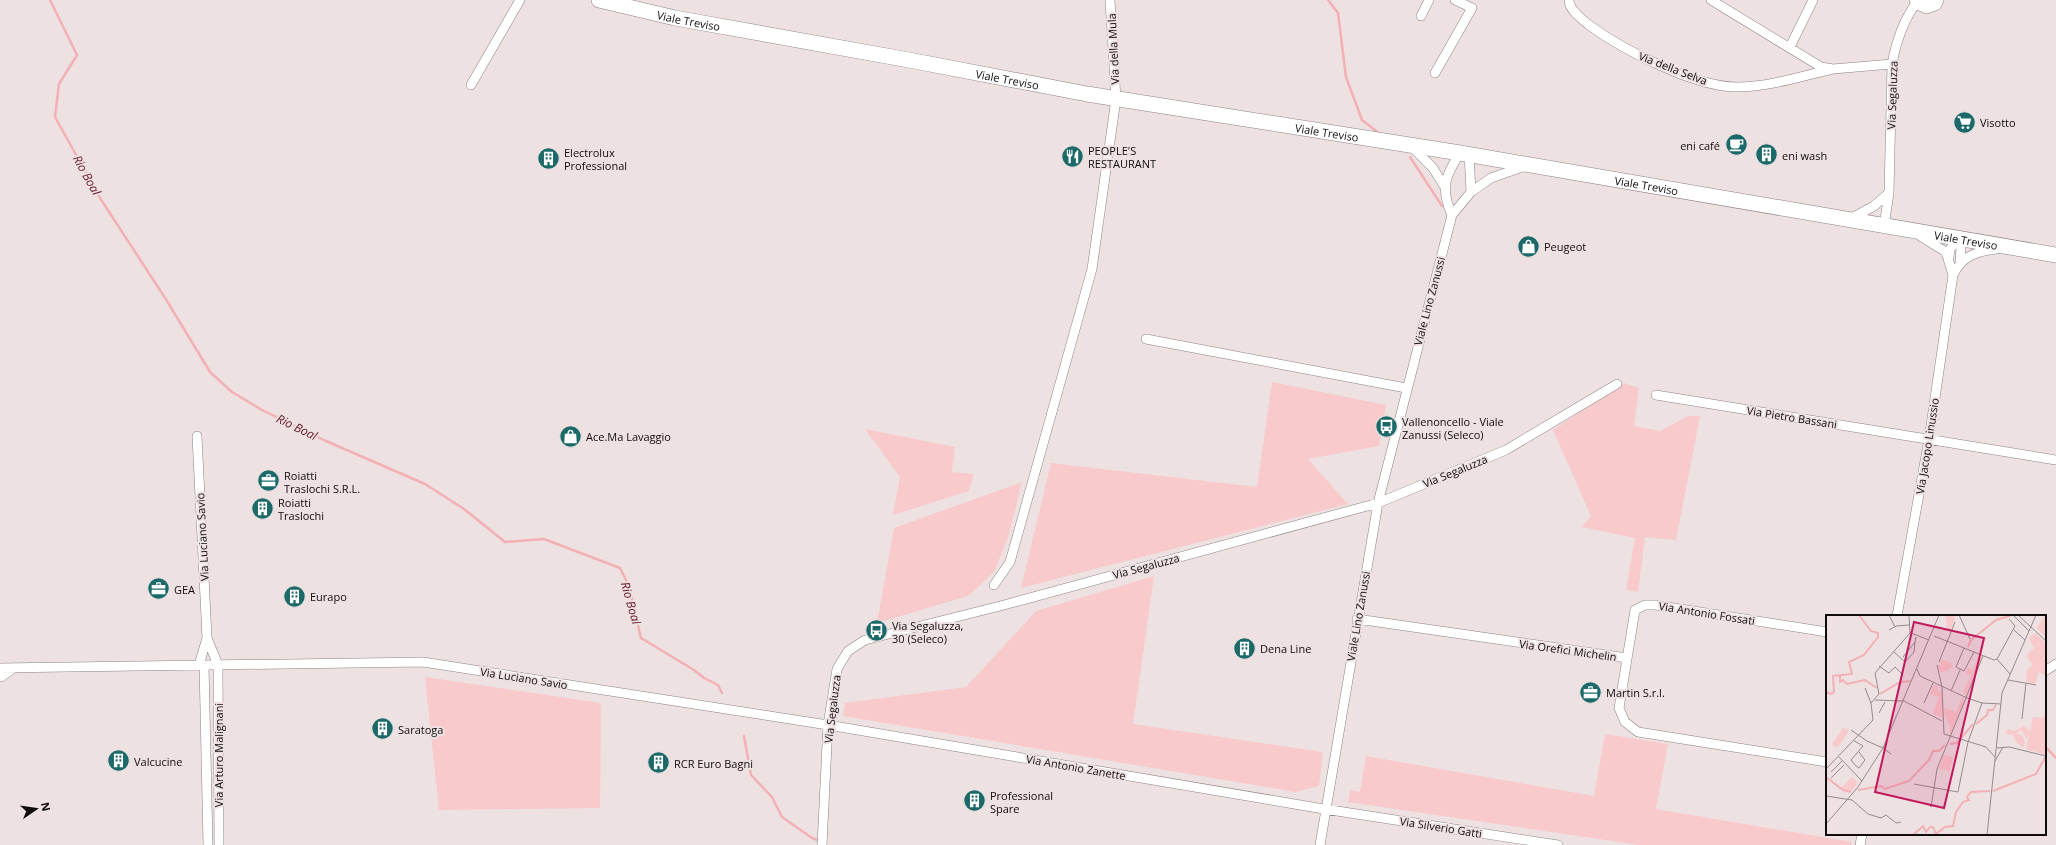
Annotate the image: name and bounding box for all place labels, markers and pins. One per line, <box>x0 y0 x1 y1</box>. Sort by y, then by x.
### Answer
supermarket icon: Visotto <box>1951 109 1977 135</box>
place label: Visotto <box>1980 115 2016 130</box>
cafe icon: eni café <box>1723 132 1749 158</box>
place label: eni café <box>1680 138 1720 153</box>
building icon: eni wash <box>1753 142 1779 168</box>
restaurant icon: PEOPLE'S RESTAURANT <box>1060 143 1086 169</box>
place label: PEOPLE'S RESTAURANT <box>1088 143 1156 171</box>
building icon: Electrolux Professional <box>535 145 561 171</box>
place label: Electrolux Professional <box>564 145 627 173</box>
place label: eni wash <box>1782 148 1827 163</box>
shop icon: Peugeot <box>1516 233 1542 259</box>
place label: Peugeot <box>1544 239 1586 254</box>
bus stop icon: Vallenoncello - Viale Zanussi (Seleco) <box>1374 414 1400 440</box>
place label: Vallenoncello - Viale Zanussi (Seleco) <box>1402 414 1504 442</box>
shop icon: Ace.Ma Lavaggio <box>558 423 584 449</box>
place label: Ace.Ma Lavaggio <box>586 429 671 444</box>
office icon: Roiatti Traslochi S.R.L. <box>255 468 281 494</box>
place label: Roiatti Traslochi S.R.L. <box>284 468 360 496</box>
building icon: Roiatti Traslochi <box>250 495 276 521</box>
place label: Roiatti Traslochi <box>278 495 324 523</box>
office icon: GEA <box>146 576 172 602</box>
place label: GEA <box>174 582 195 597</box>
building icon: Eurapo <box>281 583 307 609</box>
place label: Eurapo <box>310 589 347 604</box>
bus stop icon: Via Segaluzza, 30 (Seleco) <box>864 618 890 644</box>
place label: Via Segaluzza, 30 (Seleco) <box>892 618 964 646</box>
building icon: Dena Line <box>1232 635 1258 661</box>
place label: Dena Line <box>1260 641 1311 656</box>
office icon: Martin S.r.l. <box>1577 679 1603 705</box>
place label: Martin S.r.l. <box>1606 685 1665 700</box>
building icon: Saratoga <box>370 716 396 742</box>
place label: Saratoga <box>398 722 443 737</box>
building icon: Valcucine <box>105 748 131 774</box>
building icon: RCR Euro Bagni <box>646 750 672 776</box>
place label: Valcucine <box>134 754 182 769</box>
place label: RCR Euro Bagni <box>674 756 753 771</box>
building icon: Professional Spare <box>962 788 988 814</box>
place label: Professional Spare <box>990 788 1053 816</box>

